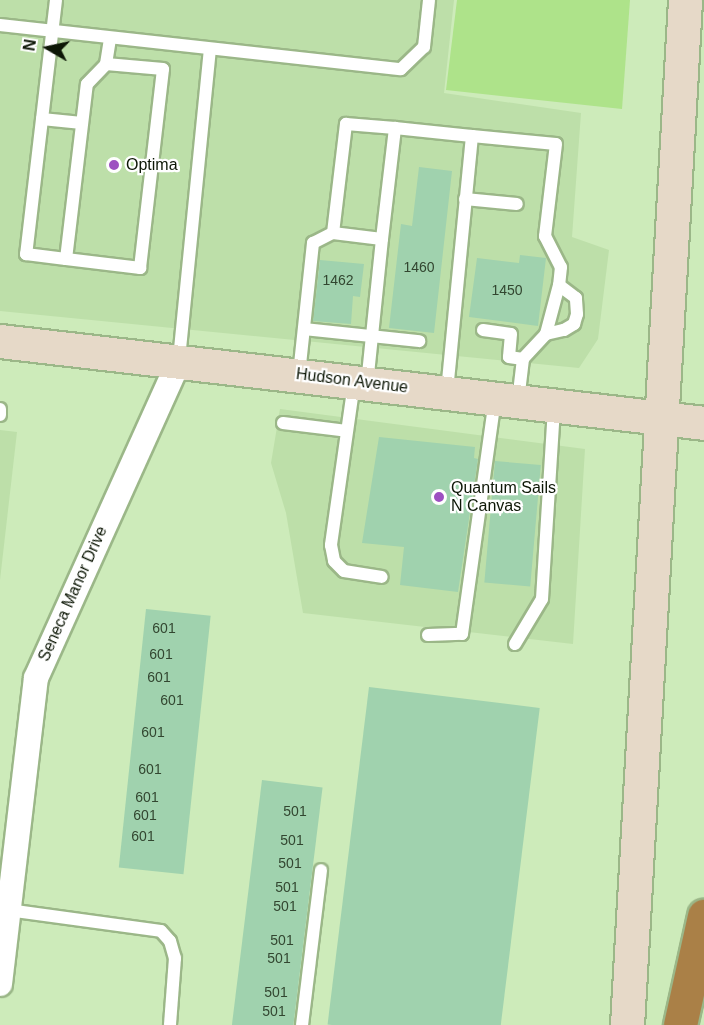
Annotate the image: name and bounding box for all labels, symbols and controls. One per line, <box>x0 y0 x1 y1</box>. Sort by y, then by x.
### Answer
north arrow <box>18 18 78 78</box>
text: N <box>20 38 39 52</box>
place label: Optima <box>126 155 178 175</box>
marker: Optima <box>107 158 121 172</box>
house number: 1460 <box>403 259 435 275</box>
house number: 1462 <box>322 272 354 288</box>
house number: 1450 <box>491 282 523 298</box>
street label: Hudson Avenue <box>294 365 410 397</box>
place label: Quantum Sails N Canvas <box>451 478 556 516</box>
marker: Quantum Sails N Canvas <box>432 490 446 504</box>
street label: Seneca Manor Drive <box>35 523 111 665</box>
house number: 601 <box>152 620 176 636</box>
house number: 601 <box>149 646 173 662</box>
house number: 601 <box>147 669 171 685</box>
house number: 601 <box>160 692 184 708</box>
house number: 601 <box>141 724 165 740</box>
house number: 601 <box>138 761 162 777</box>
house number: 601 <box>135 789 159 805</box>
house number: 501 <box>283 803 307 819</box>
house number: 601 <box>133 807 157 823</box>
house number: 601 <box>131 828 155 844</box>
house number: 501 <box>280 832 304 848</box>
house number: 501 <box>278 855 302 871</box>
house number: 501 <box>275 879 299 895</box>
house number: 501 <box>273 898 297 914</box>
house number: 501 <box>270 932 294 948</box>
house number: 501 <box>267 950 291 966</box>
house number: 501 <box>264 984 288 1000</box>
house number: 501 <box>262 1003 286 1019</box>

